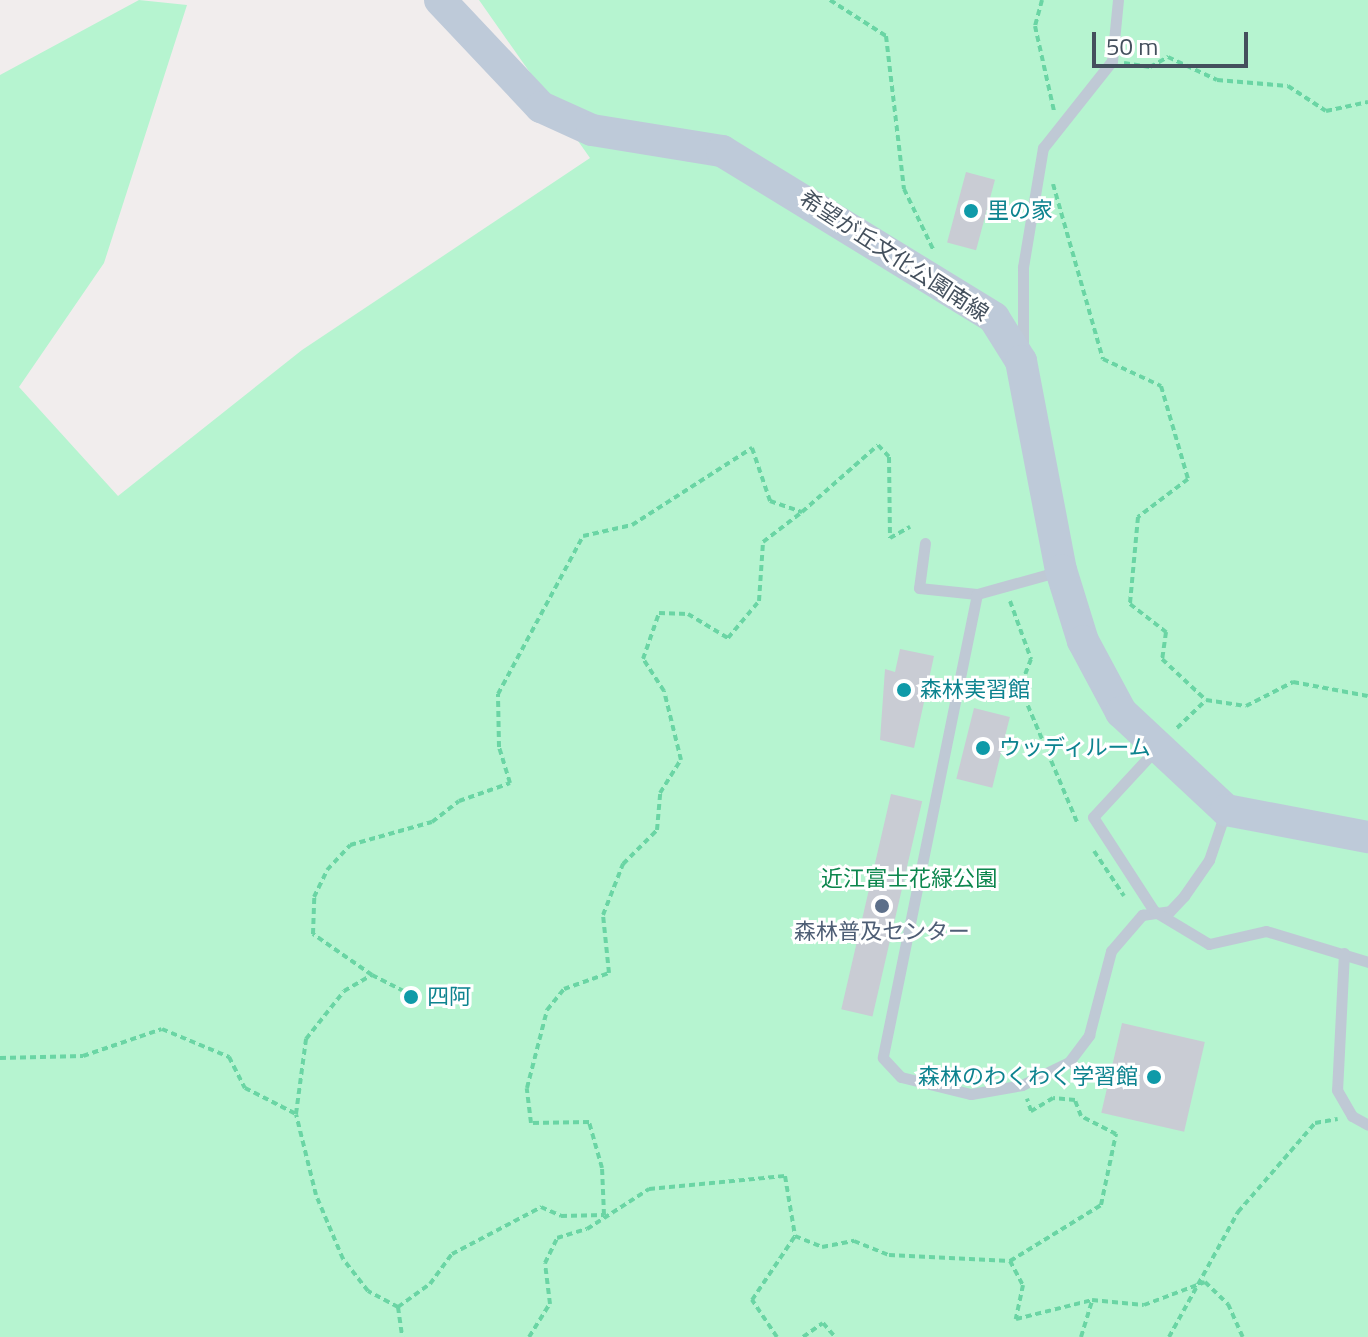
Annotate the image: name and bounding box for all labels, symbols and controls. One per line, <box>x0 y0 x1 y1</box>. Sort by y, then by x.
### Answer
scale bar <box>1096 16 1252 66</box>
text: 50 m <box>1106 28 1158 64</box>
street label: 希望が丘文化公園南線 <box>795 185 993 327</box>
place label: 里の家 <box>987 198 1053 224</box>
marker: 里の家 <box>962 202 980 220</box>
place label: 森林実習館 <box>920 677 1030 703</box>
marker: 森林実習館 <box>895 681 913 699</box>
place label: ウッディルーム <box>999 735 1153 761</box>
marker: ウッディルーム <box>974 739 992 757</box>
park label: 近江富士花緑公園 <box>821 866 997 892</box>
marker: 森林普及センター <box>873 897 891 915</box>
place label: 森林普及センター <box>794 919 970 945</box>
place label: 四阿 <box>427 984 471 1010</box>
marker: 四阿 <box>402 988 420 1006</box>
place label: 森林のわくわく学習館 <box>918 1064 1138 1090</box>
marker: 森林のわくわく学習館 <box>1145 1068 1163 1086</box>

